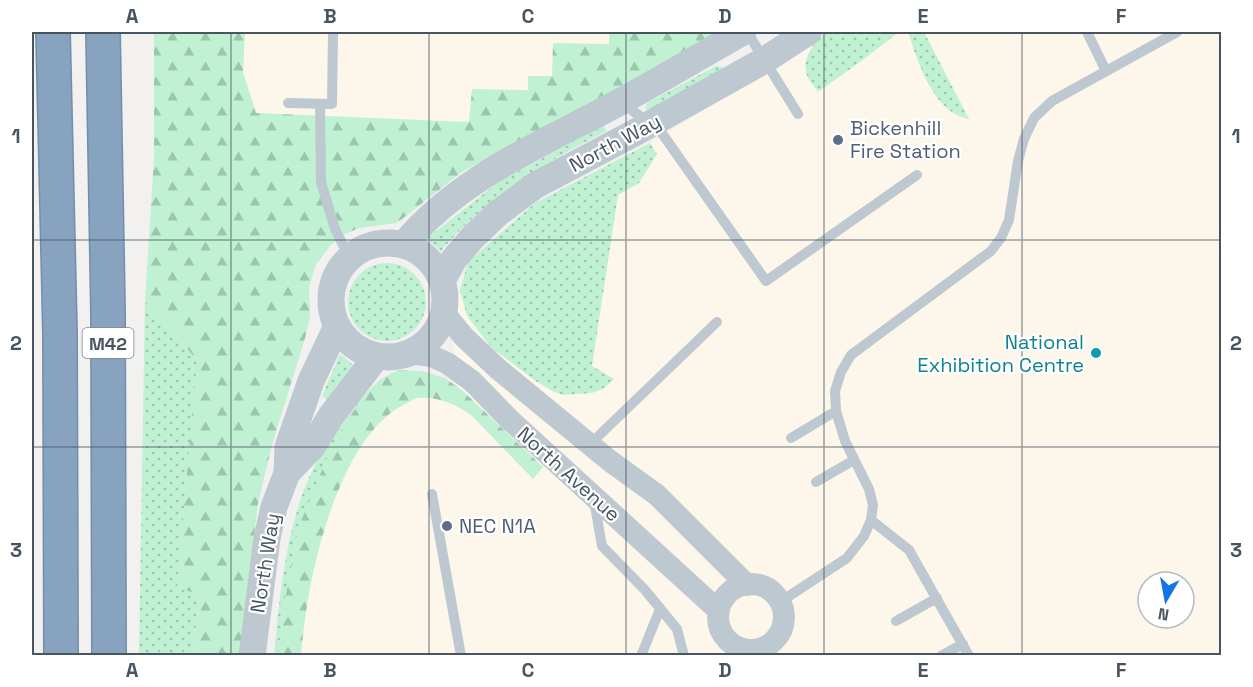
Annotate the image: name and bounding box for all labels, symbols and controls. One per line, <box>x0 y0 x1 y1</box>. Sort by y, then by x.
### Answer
text: A <box>126 3 139 29</box>
text: B <box>323 3 337 29</box>
text: C <box>522 3 535 29</box>
text: D <box>718 3 732 29</box>
text: E <box>917 3 929 29</box>
text: F <box>1116 3 1127 29</box>
street label: North Way <box>565 108 665 178</box>
place label: Bickenhill Fire Station <box>850 115 961 164</box>
text: 1 <box>11 123 21 149</box>
text: 1 <box>1231 123 1241 149</box>
marker: Bickenhill Fire Station <box>831 133 845 147</box>
road number: M42 <box>82 328 134 358</box>
place label: National Exhibition Centre <box>917 329 1084 378</box>
text: 2 <box>10 330 22 356</box>
text: 2 <box>1230 330 1242 356</box>
marker: National Exhibition Centre <box>1089 346 1103 360</box>
street label: North Avenue <box>512 421 626 527</box>
street label: North Way <box>244 511 286 615</box>
place label: NEC N1A <box>459 513 536 539</box>
marker: NEC N1A <box>440 519 454 533</box>
text: 3 <box>10 537 22 563</box>
text: 3 <box>1230 537 1242 563</box>
north arrow <box>1136 570 1196 630</box>
text: N <box>1156 603 1171 626</box>
text: A <box>126 657 139 683</box>
text: B <box>323 657 337 683</box>
text: C <box>522 657 535 683</box>
text: D <box>718 657 732 683</box>
text: E <box>917 657 929 683</box>
text: F <box>1116 657 1127 683</box>

